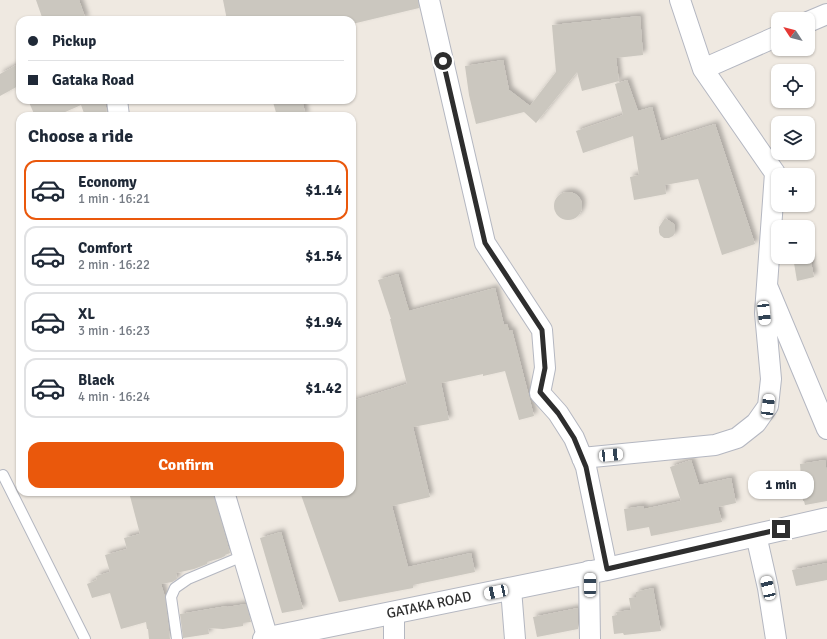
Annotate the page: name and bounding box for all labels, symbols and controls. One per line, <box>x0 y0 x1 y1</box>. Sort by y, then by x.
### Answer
north arrow <box>771 12 815 56</box>
map controls <box>771 12 815 264</box>
text: Pickup <box>52 32 96 50</box>
route start <box>434 52 452 70</box>
button: locate <box>771 64 815 108</box>
text: Gataka Road <box>52 71 134 89</box>
button: layers <box>771 116 815 160</box>
text: Choose a ride <box>28 125 133 147</box>
button: + <box>771 168 815 212</box>
icon: car <box>30 172 66 208</box>
text: Economy <box>78 173 137 191</box>
text: $1.14 <box>305 181 342 199</box>
text: 1 min · 16:21 <box>78 191 150 207</box>
button: − <box>771 220 815 264</box>
icon: car <box>30 238 66 274</box>
text: Comfort <box>78 239 132 257</box>
text: $1.54 <box>305 247 342 265</box>
text: 2 min · 16:22 <box>78 257 150 273</box>
car <box>757 300 771 326</box>
icon: car <box>30 304 66 340</box>
text: XL <box>78 305 95 323</box>
text: $1.94 <box>305 313 342 331</box>
text: 3 min · 16:23 <box>78 323 150 339</box>
icon: car <box>30 370 66 406</box>
text: Black <box>78 371 115 389</box>
text: $1.42 <box>305 379 342 397</box>
text: 4 min · 16:24 <box>78 389 150 405</box>
car <box>761 393 775 419</box>
button: Confirm <box>28 442 344 488</box>
car <box>599 448 623 462</box>
callout: 1 min <box>748 471 814 499</box>
text: 1 min <box>765 477 797 493</box>
route end <box>772 520 790 538</box>
car <box>584 573 596 597</box>
car <box>759 575 777 601</box>
car <box>483 584 509 600</box>
street label: GATAKA ROAD <box>385 588 473 622</box>

